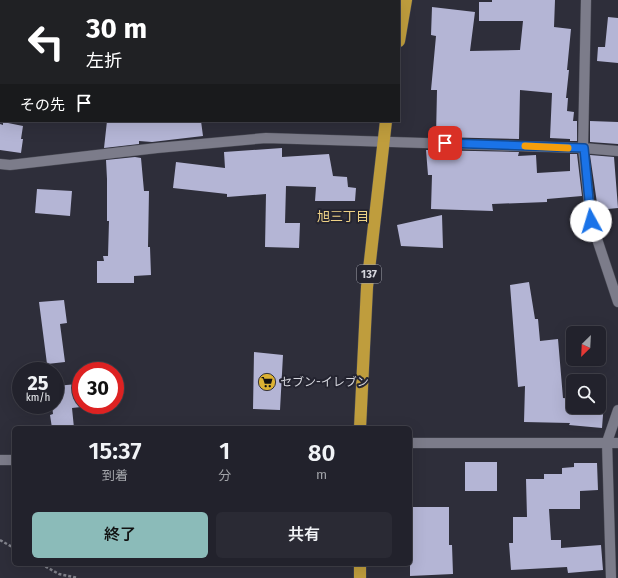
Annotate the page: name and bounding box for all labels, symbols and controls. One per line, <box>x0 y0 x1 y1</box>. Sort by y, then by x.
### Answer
text: 30 m <box>86 12 147 45</box>
icon: left <box>20 16 72 68</box>
text: 左折 <box>86 50 122 72</box>
icon: arrive <box>73 92 95 114</box>
text: その先 <box>20 96 65 114</box>
pin <box>428 126 462 160</box>
icon: arrive <box>434 132 456 154</box>
position arrow <box>570 200 612 242</box>
district label: 旭三丁目 <box>317 209 369 224</box>
road number: 137 <box>357 265 381 283</box>
north arrow <box>566 326 606 366</box>
map controls <box>566 326 606 414</box>
speed limit sign: 30 <box>72 362 124 414</box>
text: 25 <box>27 371 49 395</box>
supermarket icon: セブン-イレブン <box>257 372 277 392</box>
button: search <box>566 374 606 414</box>
place label: セブン-イレブン <box>280 375 369 389</box>
text: km/h <box>26 392 50 404</box>
text: 15:37 <box>89 437 142 465</box>
text: 1 <box>219 437 230 465</box>
text: 80 <box>308 439 335 467</box>
text: m <box>316 467 327 482</box>
text: 到着 <box>102 468 128 483</box>
text: 分 <box>218 468 231 483</box>
button: 終了 <box>32 512 208 558</box>
button: 共有 <box>216 512 392 558</box>

